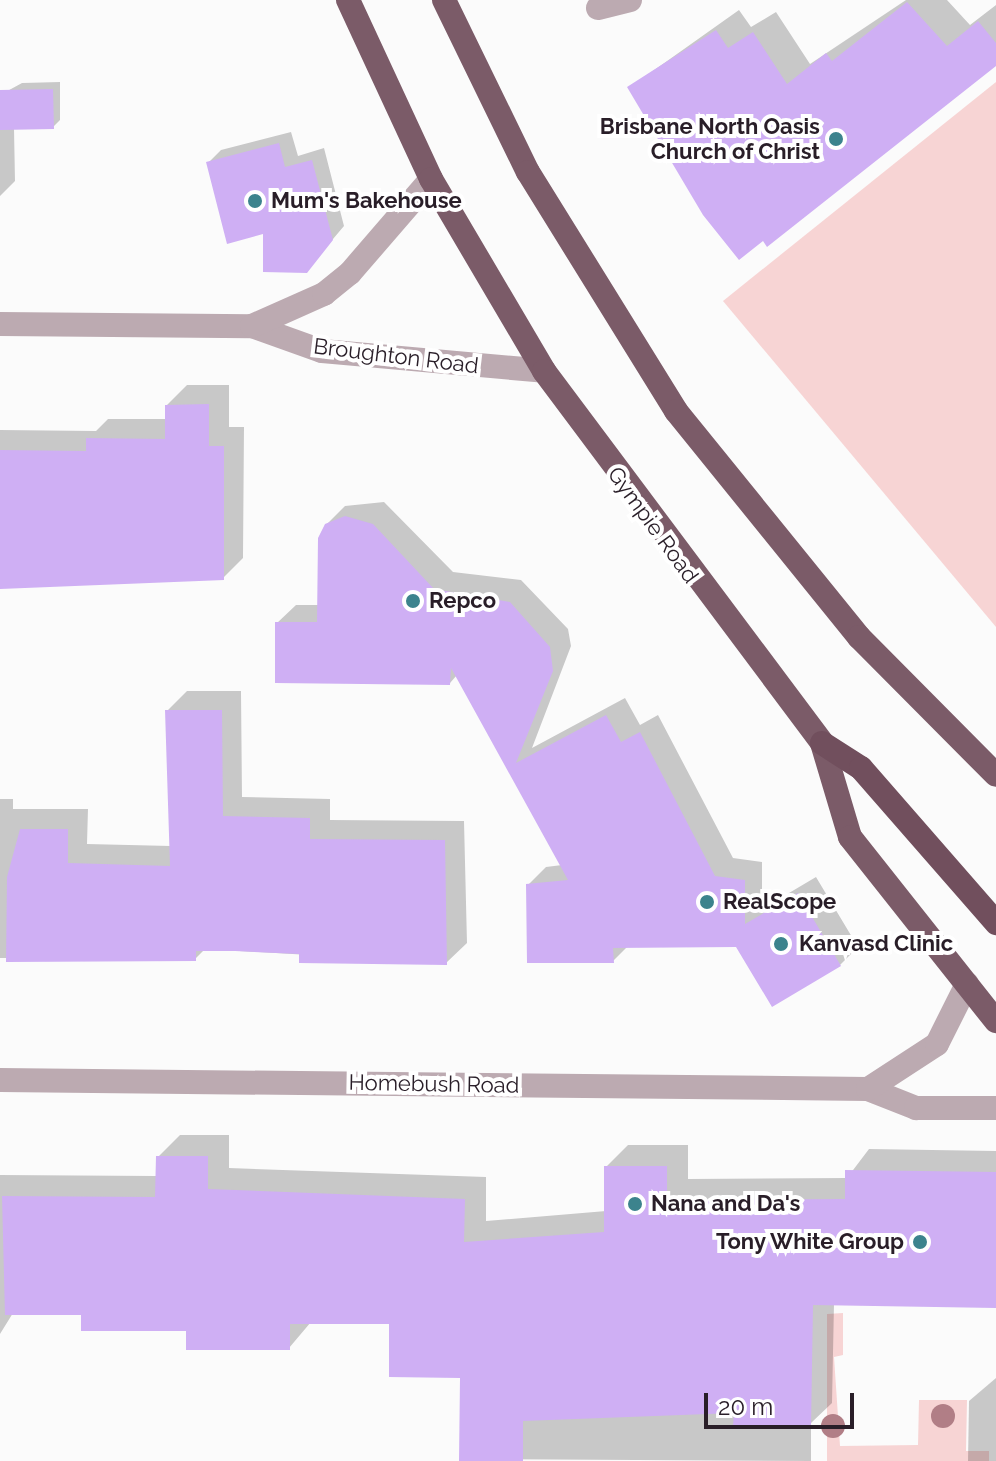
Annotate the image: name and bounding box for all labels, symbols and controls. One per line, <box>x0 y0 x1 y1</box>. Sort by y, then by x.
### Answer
place label: Brisbane North Oasis Church of Christ <box>600 113 820 164</box>
marker: Brisbane North Oasis Church of Christ <box>827 130 845 148</box>
place label: Mum's Bakehouse <box>271 188 462 214</box>
marker: Mum's Bakehouse <box>246 192 264 210</box>
street label: Broughton Road <box>312 333 480 379</box>
street label: Gympie Road <box>602 462 704 588</box>
place label: Repco <box>429 588 496 614</box>
marker: Repco <box>404 592 422 610</box>
place label: RealScope <box>723 889 836 915</box>
marker: RealScope <box>698 893 716 911</box>
place label: Kanvasd Clinic <box>799 931 953 957</box>
marker: Kanvasd Clinic <box>770 933 792 955</box>
street label: Homebush Road <box>348 1069 520 1099</box>
place label: Nana and Da's <box>651 1191 800 1217</box>
marker: Nana and Da's <box>626 1195 644 1213</box>
place label: Tony White Group <box>715 1229 904 1255</box>
marker: Tony White Group <box>911 1233 929 1251</box>
scale bar <box>708 1377 858 1427</box>
text: 20 m <box>718 1392 773 1421</box>

